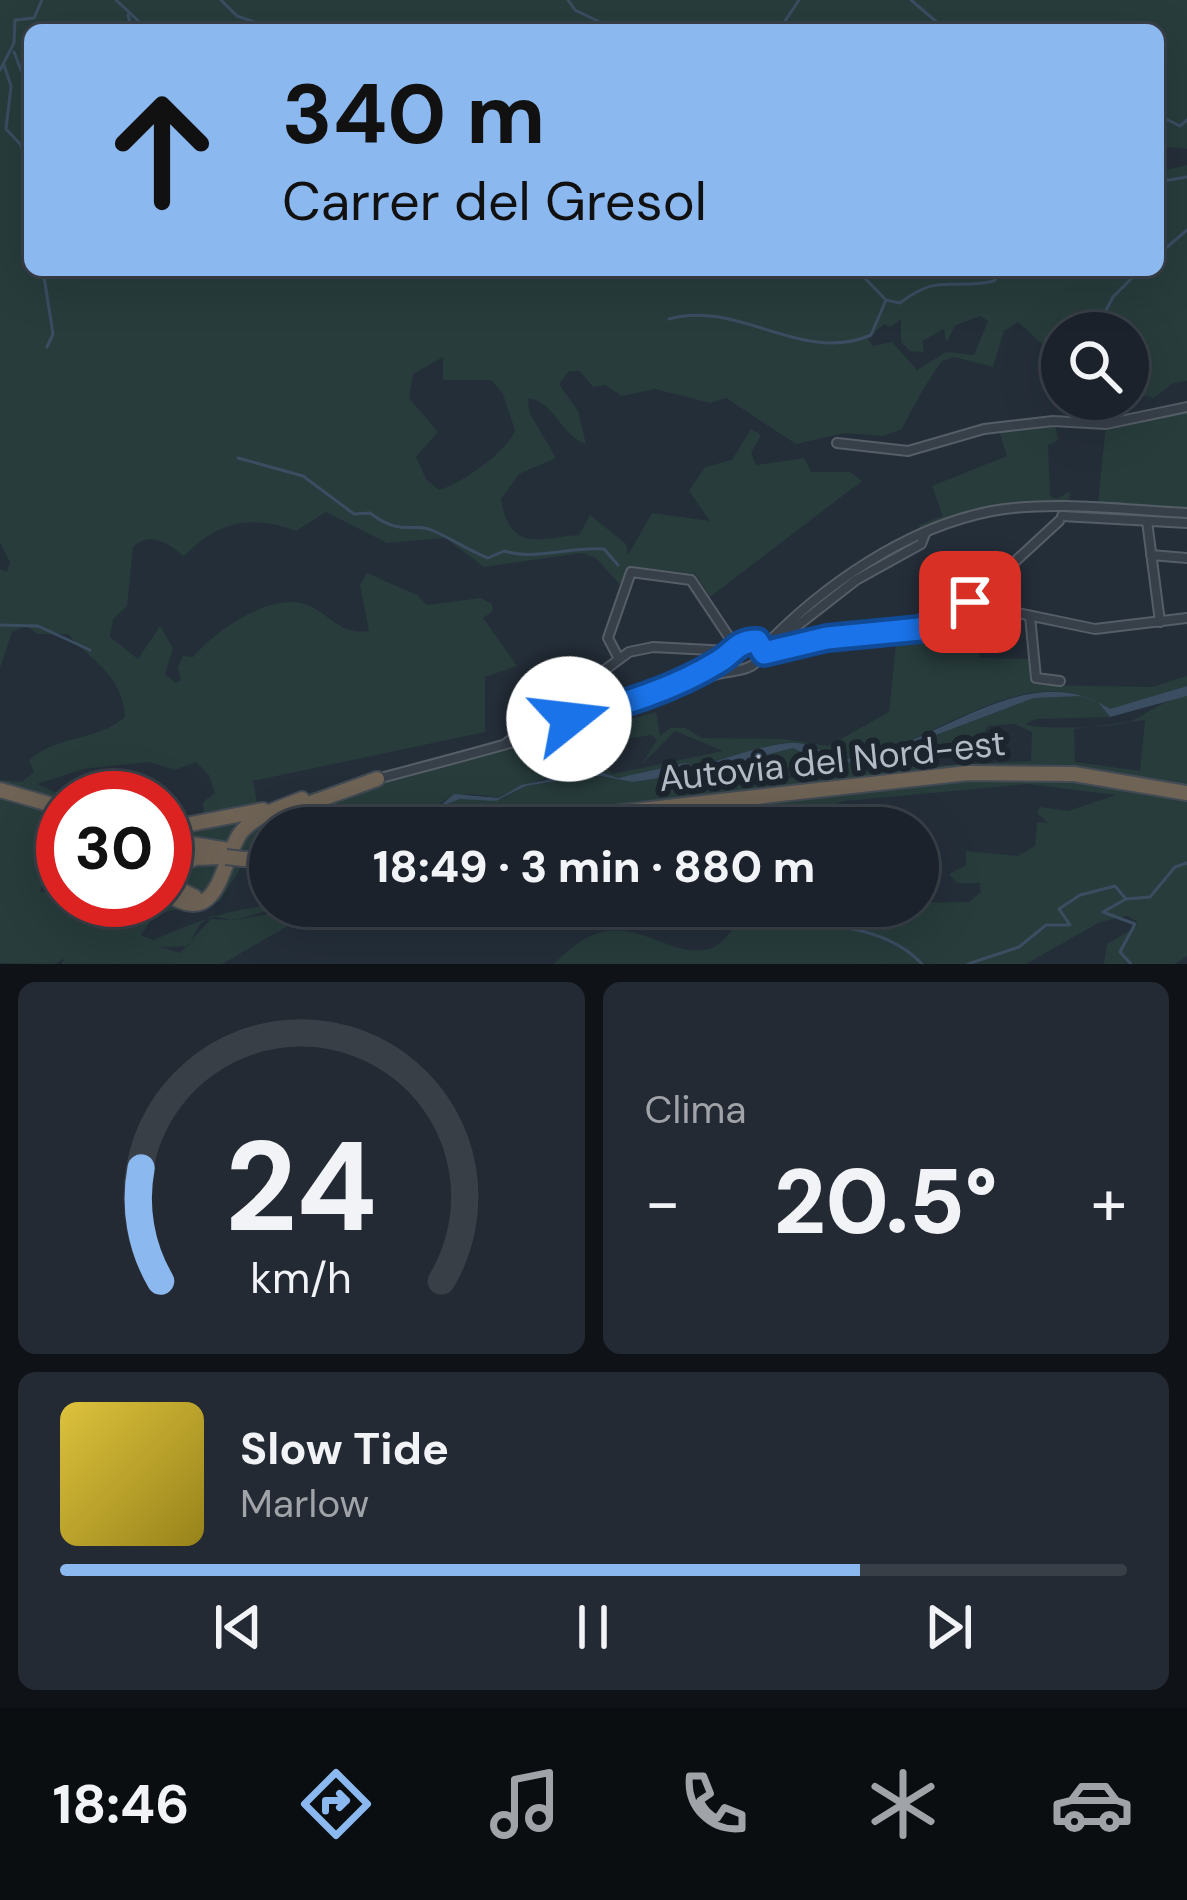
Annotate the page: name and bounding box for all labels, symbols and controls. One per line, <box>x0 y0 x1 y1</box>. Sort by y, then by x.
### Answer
text: 340 m <box>282 60 545 169</box>
icon: ahead <box>84 72 240 228</box>
text: Carrer del Gresol <box>282 166 707 237</box>
map controls <box>1041 312 1149 420</box>
button: search <box>1041 312 1149 420</box>
pin <box>919 551 1021 653</box>
icon: arrive <box>937 569 1003 635</box>
position arrow <box>506 656 632 782</box>
street label: Autovia del Nord-est <box>656 719 1008 802</box>
speed limit sign: 30 <box>36 771 192 927</box>
text: 18:49 · 3 min · 880 m <box>373 837 815 896</box>
text: Clima <box>645 1084 747 1135</box>
text: 24 <box>225 1106 377 1269</box>
text: 20.5° <box>774 1144 998 1261</box>
text: − <box>645 1160 681 1245</box>
text: + <box>1091 1160 1127 1245</box>
text: km/h <box>251 1250 352 1306</box>
text: Slow Tide <box>240 1419 449 1478</box>
text: Marlow <box>240 1478 369 1529</box>
icon: previous <box>205 1594 271 1660</box>
icon: pause <box>560 1594 626 1660</box>
icon: next <box>916 1594 982 1660</box>
icon: directions <box>294 1762 378 1846</box>
icon: music <box>483 1762 567 1846</box>
icon: phone <box>672 1762 756 1846</box>
icon: climate <box>861 1762 945 1846</box>
icon: car <box>1050 1762 1134 1846</box>
text: 18:46 <box>53 1769 189 1840</box>

